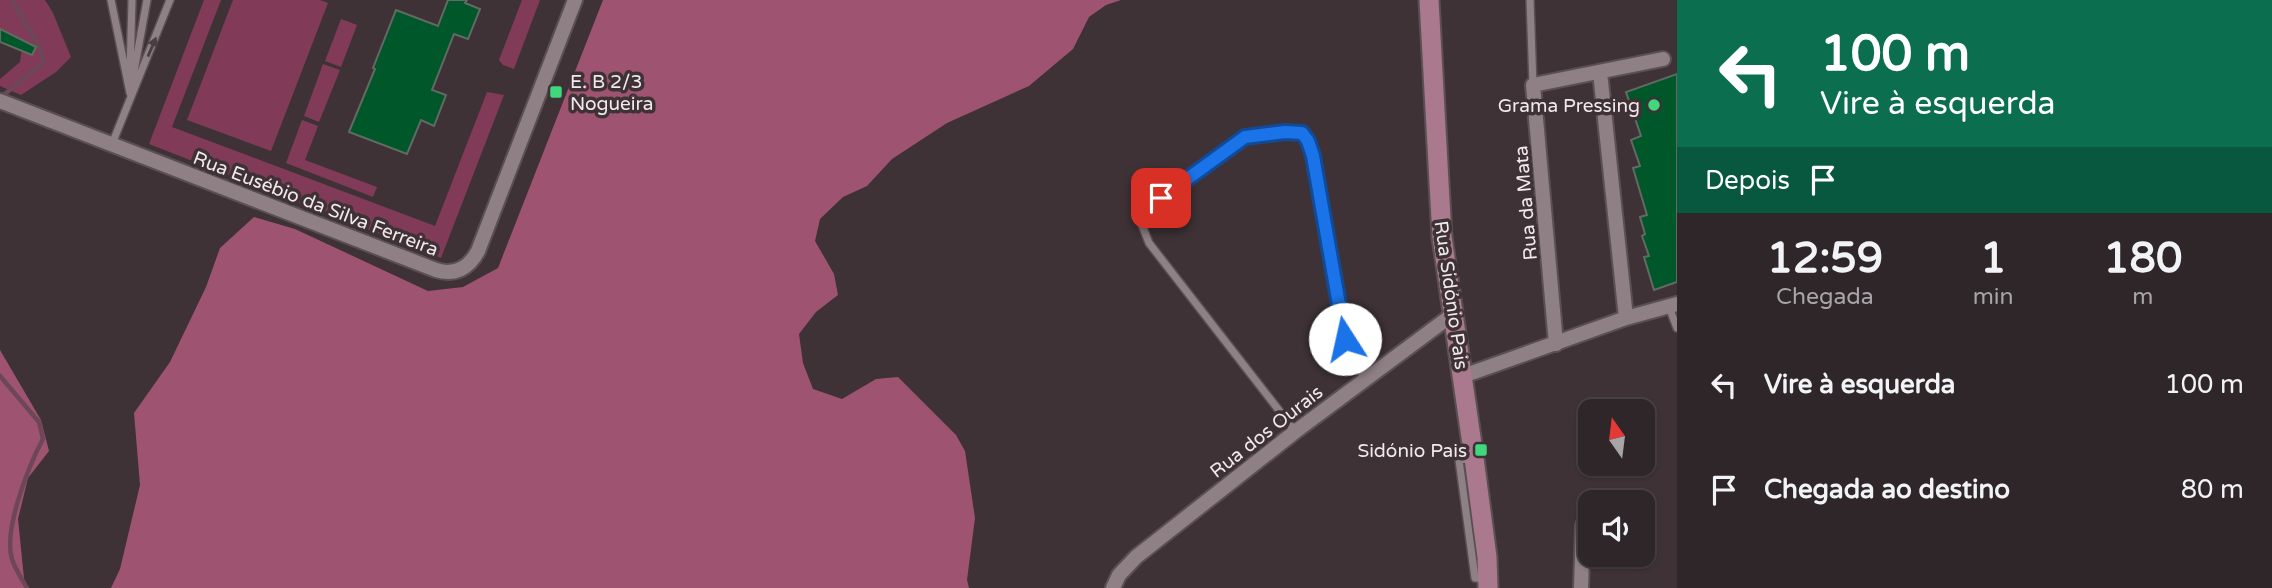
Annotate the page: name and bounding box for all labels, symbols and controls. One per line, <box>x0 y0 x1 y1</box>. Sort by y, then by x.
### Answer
text: 100 m <box>1820 25 1970 84</box>
icon: left <box>1705 28 1796 119</box>
one-way arrow <box>146 37 157 58</box>
place label: E. B 2/3 Nogueira <box>570 71 654 115</box>
marker: E. B 2/3 Nogueira <box>548 84 564 100</box>
text: Vire à esquerda <box>1820 85 2056 123</box>
place label: Grama Pressing <box>1498 95 1640 117</box>
marker: Grama Pressing <box>1646 97 1662 113</box>
street label: Rua da Mata <box>1510 145 1542 261</box>
street label: Rua Eusébio da Silva Ferreira <box>190 147 441 261</box>
icon: arrive <box>1804 161 1842 199</box>
text: Depois <box>1705 165 1790 196</box>
pin <box>1131 168 1191 228</box>
icon: arrive <box>1142 179 1180 217</box>
street label: Rua Sidónio Pais <box>1430 219 1472 371</box>
text: 12:59 <box>1767 233 1883 284</box>
text: 1 <box>1980 233 2006 284</box>
text: 180 <box>2103 233 2182 284</box>
text: Chegada <box>1776 283 1874 311</box>
text: min <box>1973 283 2014 311</box>
text: m <box>2132 283 2153 311</box>
position arrow <box>1308 302 1382 376</box>
icon: left <box>1705 366 1743 404</box>
text: Vire à esquerda <box>1764 369 1955 400</box>
text: 100 m <box>2164 369 2244 400</box>
street label: Rua dos Ourais <box>1206 381 1327 483</box>
north arrow <box>1578 399 1656 476</box>
map controls <box>1578 399 1655 567</box>
place label: Sidónio Pais <box>1358 440 1467 462</box>
marker: Sidónio Pais <box>1473 442 1489 458</box>
icon: arrive <box>1705 471 1743 509</box>
text: Chegada ao destino <box>1764 474 2010 505</box>
text: 80 m <box>2181 474 2244 505</box>
button: sound <box>1578 490 1655 567</box>

